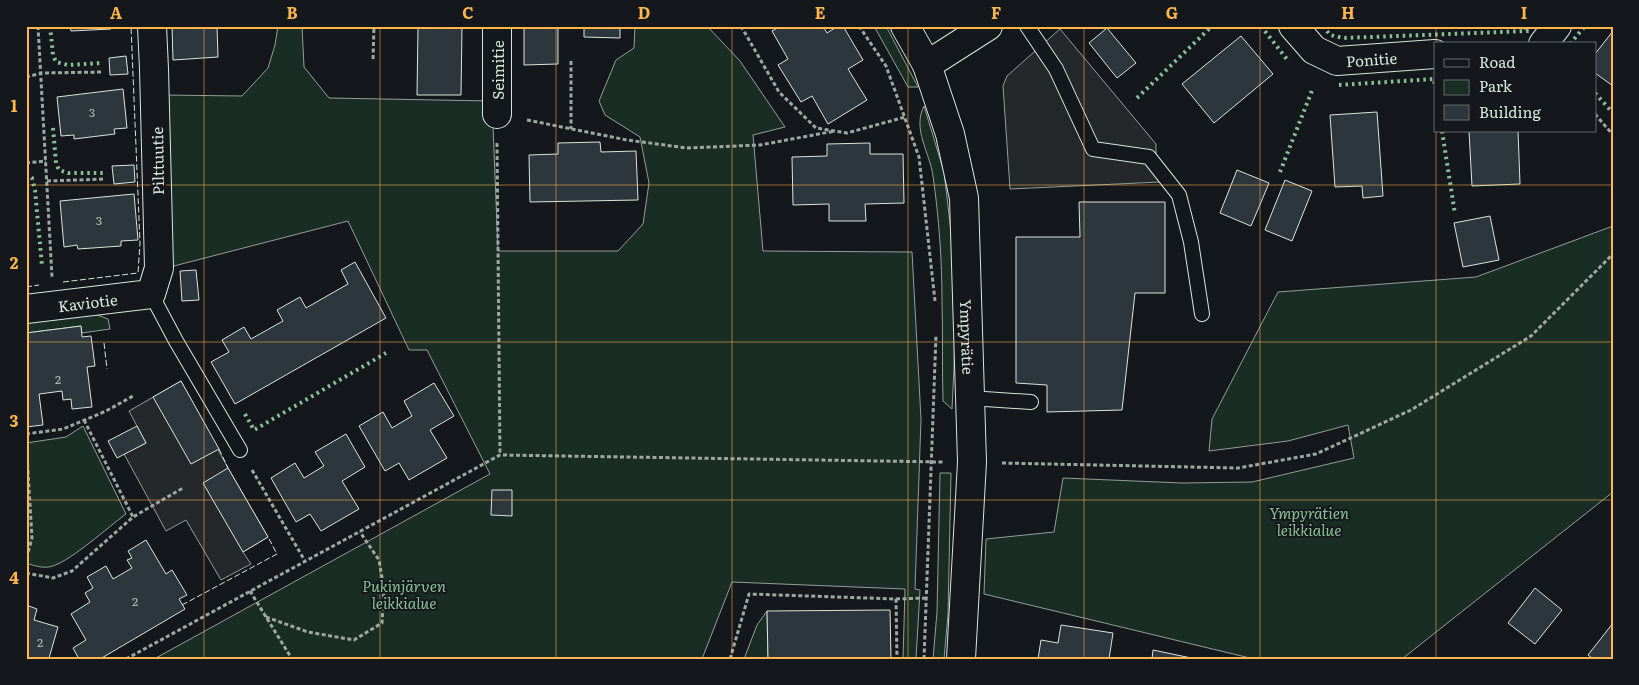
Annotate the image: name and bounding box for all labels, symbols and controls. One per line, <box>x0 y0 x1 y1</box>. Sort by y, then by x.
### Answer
text: A <box>110 0 122 24</box>
text: B <box>286 0 298 24</box>
text: C <box>462 0 474 24</box>
text: D <box>638 0 650 24</box>
text: E <box>815 0 826 24</box>
text: F <box>991 0 1001 24</box>
text: G <box>1166 0 1178 24</box>
text: H <box>1341 0 1355 24</box>
text: I <box>1521 0 1527 24</box>
street label: Seimitie <box>486 40 509 100</box>
legend <box>1434 42 1596 132</box>
street label: Ponitie <box>1345 45 1398 72</box>
text: Road <box>1479 50 1515 73</box>
text: Park <box>1479 74 1513 97</box>
text: 1 <box>11 93 18 117</box>
text: Building <box>1479 100 1541 123</box>
house number: 3 <box>89 103 95 121</box>
street label: Pilttuutie <box>145 126 169 195</box>
house number: 3 <box>96 211 102 229</box>
text: 2 <box>10 250 19 274</box>
street label: Kaviotie <box>56 287 119 317</box>
street label: Ympyrätie <box>956 299 981 375</box>
house number: 2 <box>55 370 61 388</box>
text: 3 <box>10 408 19 432</box>
park label: Ympyrätien leikkialue <box>1269 501 1349 541</box>
text: 4 <box>9 565 19 589</box>
park label: Pukinjärven leikkialue <box>362 574 446 614</box>
house number: 2 <box>132 592 138 610</box>
house number: 2 <box>37 633 43 651</box>

